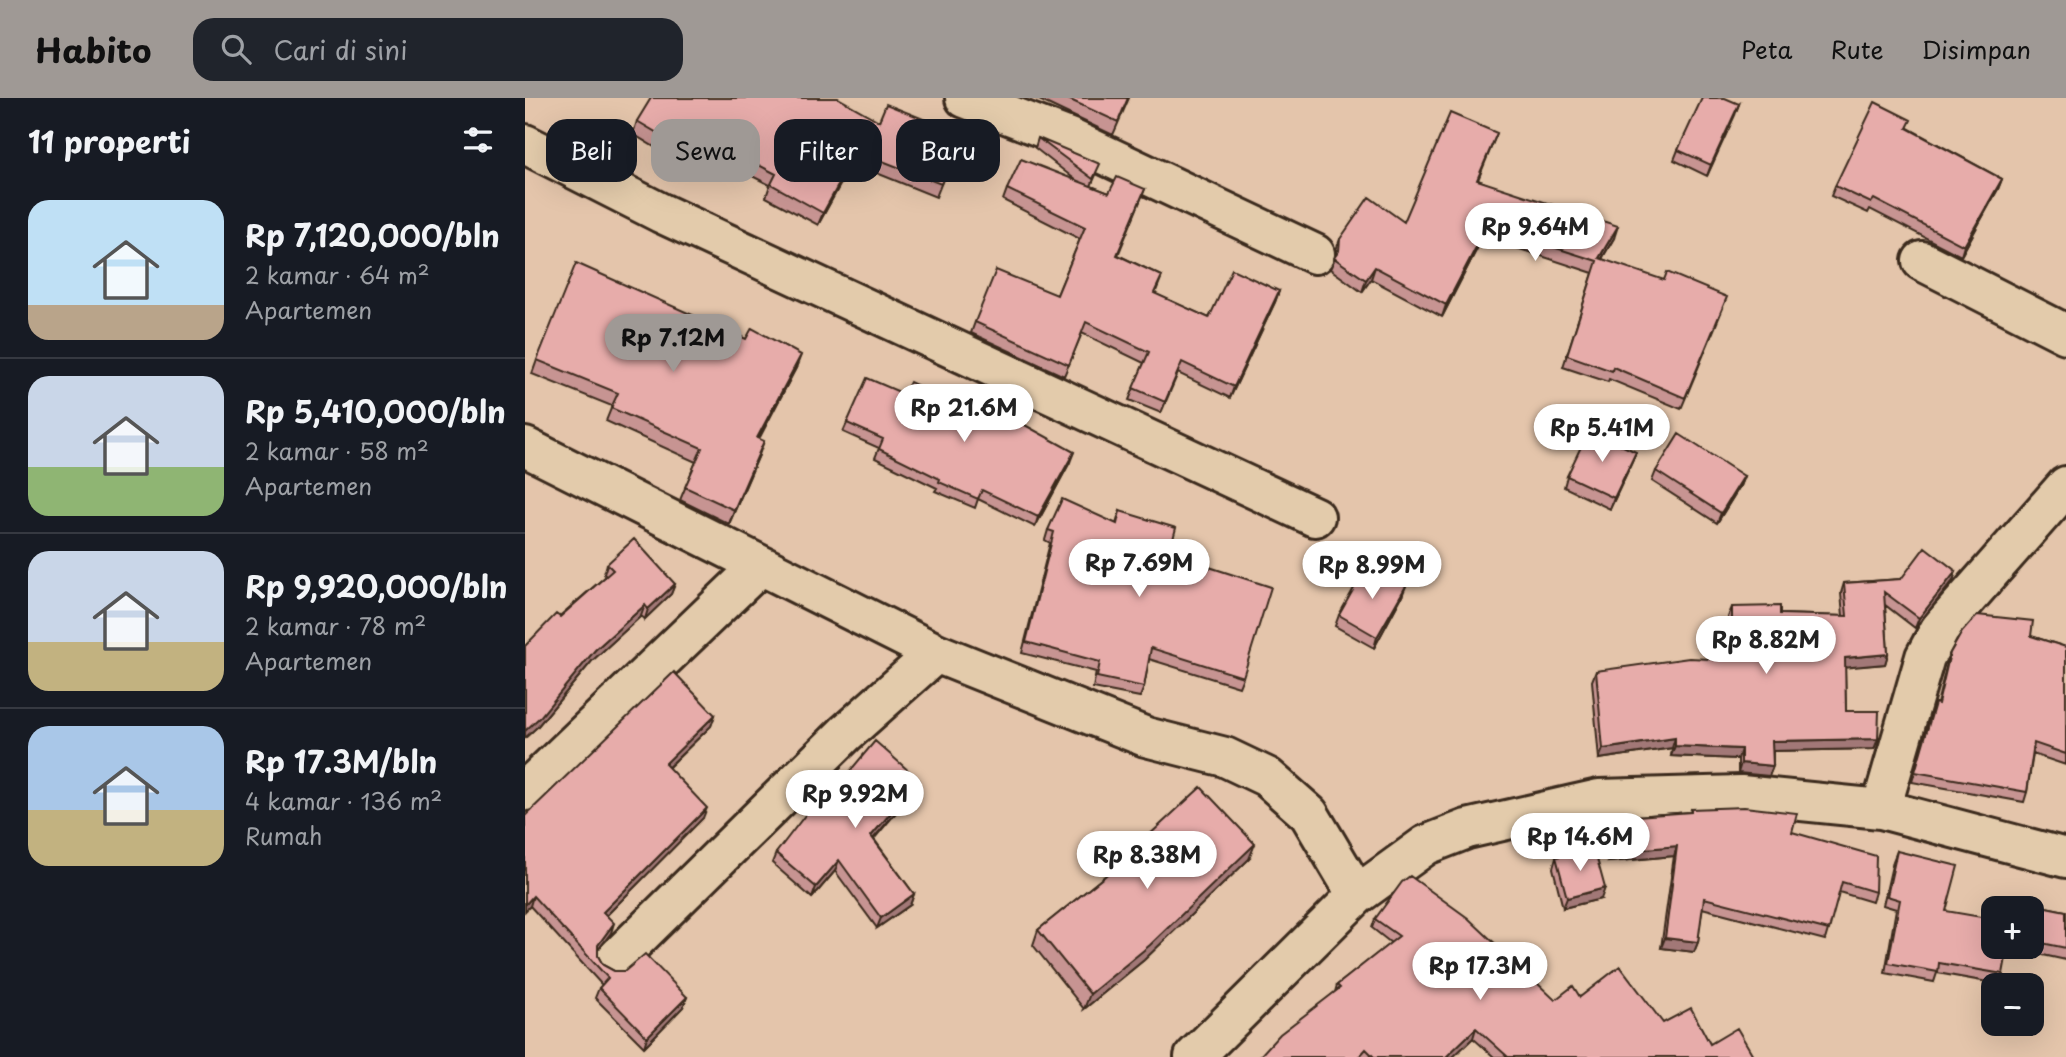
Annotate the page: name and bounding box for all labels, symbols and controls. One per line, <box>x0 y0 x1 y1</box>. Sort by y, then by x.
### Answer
search box <box>193 18 683 81</box>
text: Habito <box>35 24 151 74</box>
icon: search <box>217 30 255 68</box>
text: Cari di sini <box>273 30 407 69</box>
text: Peta <box>1741 31 1793 67</box>
text: Rute <box>1831 31 1883 67</box>
text: Disimpan <box>1921 31 2031 67</box>
text: 11 properti <box>28 118 190 163</box>
chip: Beli <box>546 119 637 182</box>
chip: Sewa <box>651 119 760 182</box>
chip: Filter <box>774 119 882 182</box>
chip: Baru <box>896 119 1000 182</box>
icon: filters <box>459 121 497 159</box>
pin: Rp 9.64M <box>1463 204 1607 263</box>
text: Rp 9.64M <box>1481 208 1589 243</box>
text: Rp 7,120,000/bln <box>245 212 500 257</box>
icon: home <box>84 228 168 312</box>
text: 2 kamar · 64 m² <box>245 257 430 292</box>
text: Apartemen <box>245 292 372 327</box>
pin: Rp 7.12M <box>601 314 745 374</box>
text: Rp 7.12M <box>621 319 725 354</box>
pin: Rp 21.6M <box>892 384 1036 444</box>
text: Rp 5,410,000/bln <box>245 388 506 433</box>
text: Rp 21.6M <box>910 389 1018 424</box>
icon: home <box>84 404 168 488</box>
pin: Rp 5.41M <box>1530 404 1674 464</box>
text: Rp 5.41M <box>1550 409 1654 444</box>
text: 2 kamar · 58 m² <box>245 433 429 468</box>
text: Apartemen <box>245 468 372 503</box>
pin: Rp 7.69M <box>1067 540 1211 599</box>
pin: Rp 8.99M <box>1300 542 1444 601</box>
text: Rp 7.69M <box>1085 544 1193 579</box>
text: Rp 8.99M <box>1318 546 1426 581</box>
text: Rp 9,920,000/bln <box>245 563 508 608</box>
icon: home <box>84 579 168 663</box>
text: 2 kamar · 78 m² <box>245 608 426 643</box>
pin: Rp 8.82M <box>1694 616 1838 676</box>
text: Rp 8.82M <box>1712 621 1820 656</box>
text: Apartemen <box>245 643 372 678</box>
text: Rp 17.3M/bln <box>245 738 437 783</box>
icon: home <box>84 754 168 838</box>
pin: Rp 9.92M <box>783 770 927 830</box>
text: Rp 9.92M <box>802 775 908 810</box>
text: 4 kamar · 136 m² <box>245 783 442 818</box>
pin: Rp 14.6M <box>1508 814 1652 873</box>
text: Rumah <box>245 818 322 853</box>
text: Rp 14.6M <box>1527 818 1633 853</box>
pin: Rp 8.38M <box>1075 832 1219 891</box>
text: Rp 8.38M <box>1093 836 1201 871</box>
map controls <box>1981 896 2044 1036</box>
button: + <box>1981 896 2044 959</box>
pin: Rp 17.3M <box>1408 942 1552 1002</box>
text: Rp 17.3M <box>1428 947 1532 982</box>
button: − <box>1981 973 2044 1036</box>

